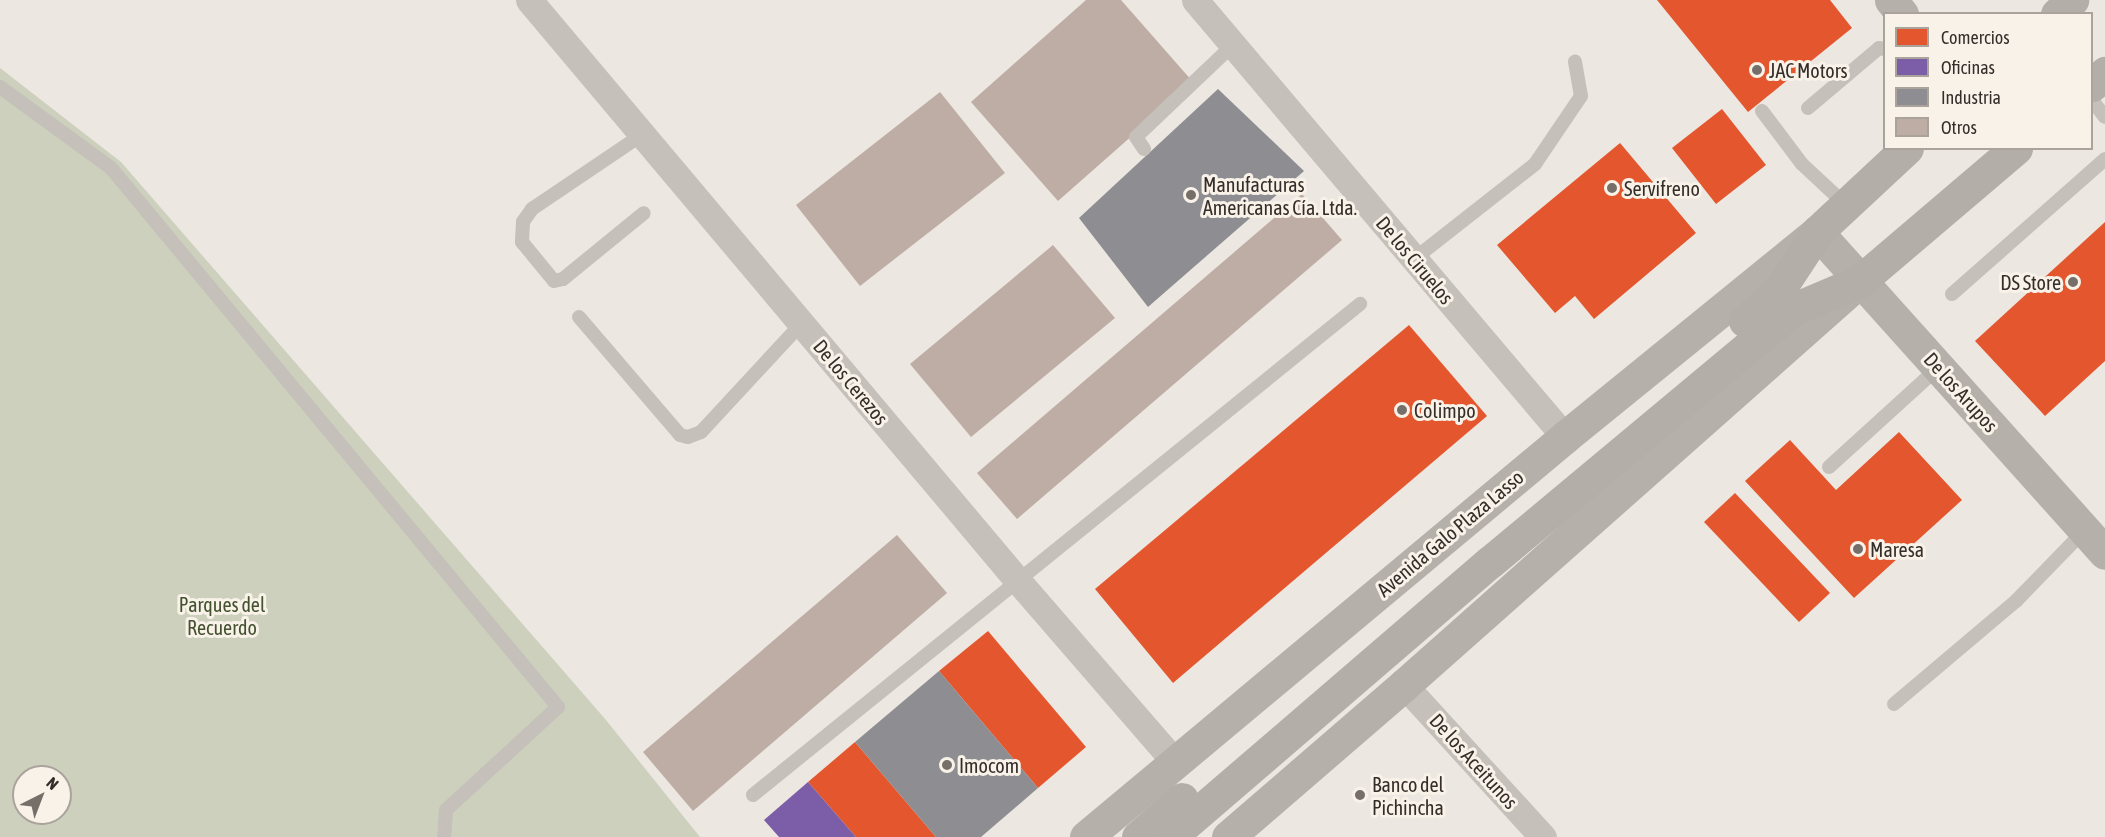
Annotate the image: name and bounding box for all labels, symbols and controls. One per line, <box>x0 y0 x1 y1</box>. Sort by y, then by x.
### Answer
legend <box>1883 12 2093 150</box>
text: Comercios <box>1941 27 2010 48</box>
text: Oficinas <box>1941 57 1995 78</box>
place label: JAC Motors <box>1769 58 1848 82</box>
marker: JAC Motors <box>1750 63 1764 77</box>
text: Industria <box>1941 87 2001 108</box>
text: Otros <box>1941 117 1977 138</box>
place label: Manufacturas Americanas Cía. Ltda. <box>1203 172 1357 219</box>
place label: Servifreno <box>1624 176 1700 200</box>
marker: Servifreno <box>1605 181 1619 195</box>
marker: Manufacturas Americanas Cía. Ltda. <box>1184 188 1198 202</box>
street label: De los Ciruelos <box>1371 211 1459 309</box>
place label: DS Store <box>2000 270 2061 294</box>
marker: DS Store <box>2066 275 2080 289</box>
street label: De los Cerezos <box>808 335 894 429</box>
street label: De los Arupos <box>1919 347 2003 437</box>
place label: Colimpo <box>1414 398 1476 422</box>
marker: Colimpo <box>1395 403 1409 417</box>
street label: Avenida Galo Plaza Lasso <box>1372 465 1528 601</box>
place label: Maresa <box>1870 537 1924 561</box>
marker: Maresa <box>1851 542 1865 556</box>
park label: Parques del Recuerdo <box>179 592 265 639</box>
street label: De los Aceitunos <box>1425 708 1523 814</box>
place label: Imocom <box>959 753 1019 777</box>
marker: Imocom <box>940 758 954 772</box>
north arrow <box>12 765 72 825</box>
place label: Banco del Pichincha <box>1372 772 1444 819</box>
text: N <box>43 773 62 793</box>
marker: Banco del Pichincha <box>1353 788 1367 802</box>

